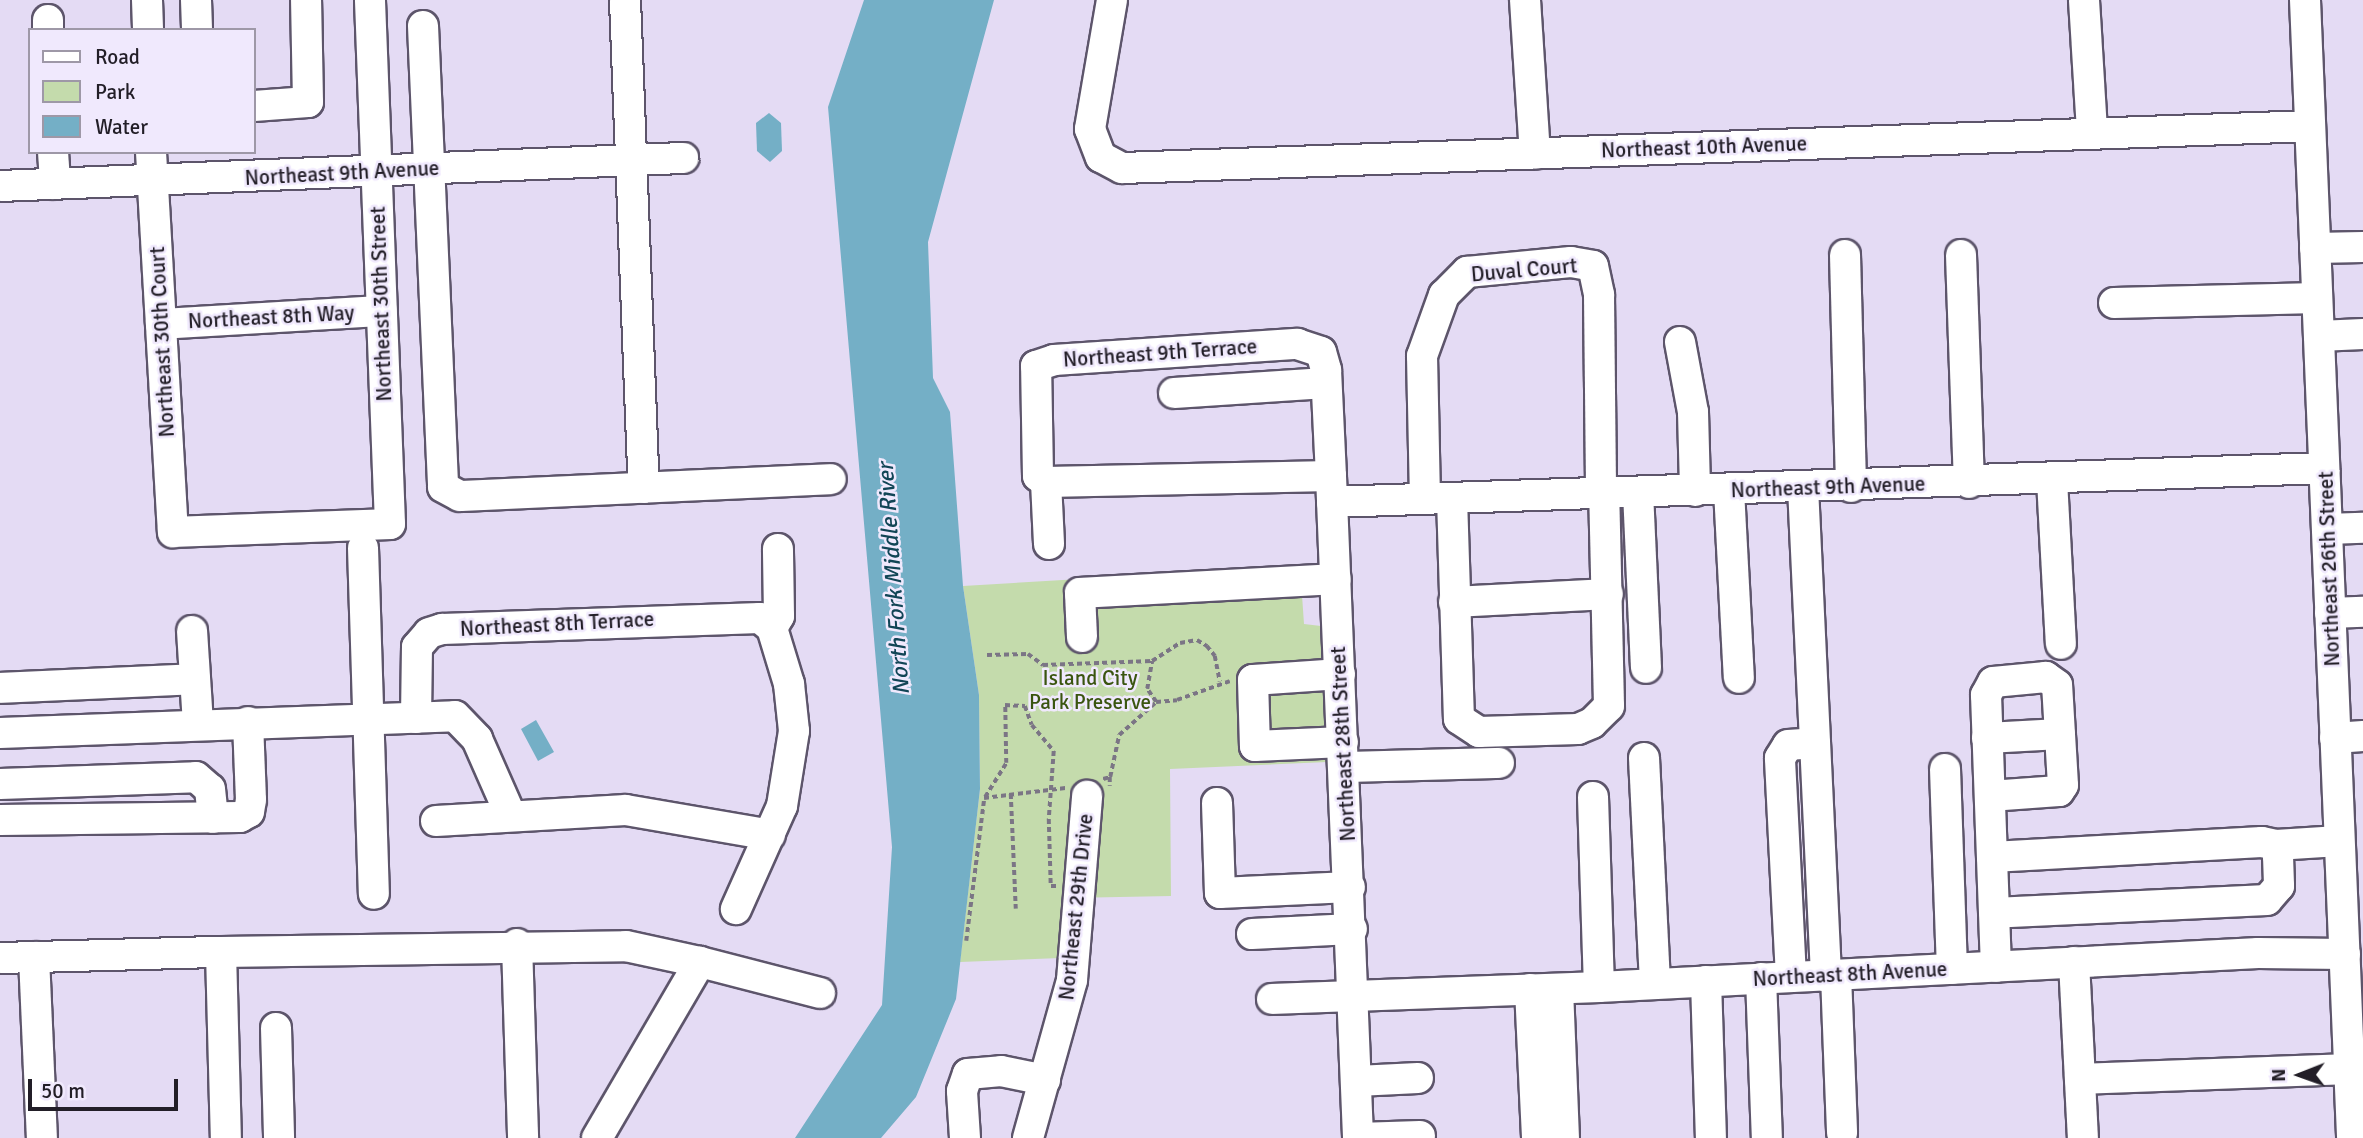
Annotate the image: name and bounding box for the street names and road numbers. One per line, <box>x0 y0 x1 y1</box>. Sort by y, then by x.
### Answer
street label: Northeast 10th Avenue <box>1601 131 1807 163</box>
street label: Northeast 9th Avenue <box>244 155 440 191</box>
street label: Northeast 30th Street <box>365 206 397 402</box>
street label: Northeast 30th Court <box>144 246 180 438</box>
street label: Duval Court <box>1470 253 1578 287</box>
street label: Northeast 8th Way <box>187 300 355 334</box>
street label: Northeast 9th Terrace <box>1062 334 1258 372</box>
street label: Northeast 9th Avenue <box>1730 471 1926 503</box>
street label: Northeast 26th Street <box>2313 471 2345 667</box>
street label: Northeast 8th Terrace <box>459 606 655 642</box>
street label: Northeast 28th Street <box>1325 646 1361 842</box>
street label: Northeast 29th Drive <box>1054 812 1098 1002</box>
street label: Northeast 8th Avenue <box>1752 956 1948 992</box>

